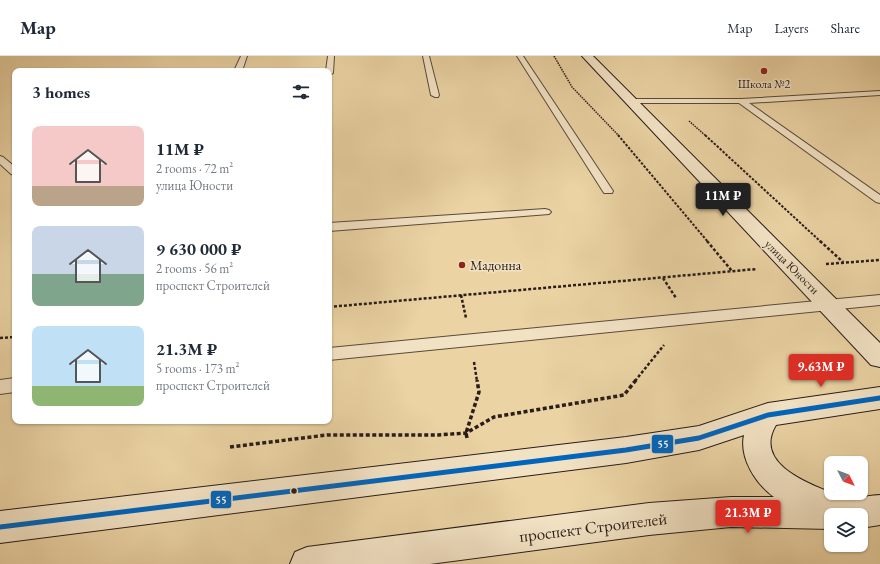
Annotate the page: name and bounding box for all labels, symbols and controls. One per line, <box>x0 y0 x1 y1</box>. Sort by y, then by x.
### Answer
text: Map <box>20 15 56 40</box>
text: Map <box>727 19 752 37</box>
text: Layers <box>774 19 809 37</box>
text: Share <box>831 19 860 37</box>
marker: Школа №2 <box>759 66 769 76</box>
place label: Школа №2 <box>738 76 791 92</box>
text: 3 homes <box>32 81 90 103</box>
icon: filters <box>290 81 312 103</box>
text: 11M ₽ <box>156 138 204 160</box>
icon: home <box>64 142 112 190</box>
text: 2 rooms · 72 m² <box>156 160 233 177</box>
text: улица Юности <box>156 177 233 194</box>
pin: 11M ₽ <box>695 183 751 217</box>
text: 11M ₽ <box>705 187 741 204</box>
street label: улица Юности <box>761 236 823 298</box>
text: 9 630 000 ₽ <box>156 238 242 260</box>
icon: home <box>64 242 112 290</box>
place label: Мадонна <box>470 256 522 274</box>
text: 2 rooms · 56 m² <box>156 260 233 277</box>
marker: Мадонна <box>457 260 467 270</box>
text: проспект Строителей <box>156 277 270 294</box>
text: 21.3M ₽ <box>156 338 217 360</box>
icon: home <box>64 342 112 390</box>
pin: 9.63M ₽ <box>784 354 858 388</box>
text: 9.63M ₽ <box>798 358 844 375</box>
text: 5 rooms · 173 m² <box>156 360 240 377</box>
text: проспект Строителей <box>156 377 270 394</box>
line badge: 55 <box>651 434 674 454</box>
text: 55 <box>657 437 669 451</box>
north arrow <box>824 456 868 500</box>
map controls <box>824 456 868 552</box>
unlabelled marker <box>289 486 299 496</box>
line badge: 55 <box>210 490 232 509</box>
text: 55 <box>215 493 227 507</box>
pin: 21.3M ₽ <box>711 500 785 534</box>
text: 21.3M ₽ <box>725 504 771 521</box>
street label: проспект Строителей <box>518 507 668 547</box>
button: layers <box>824 508 868 552</box>

